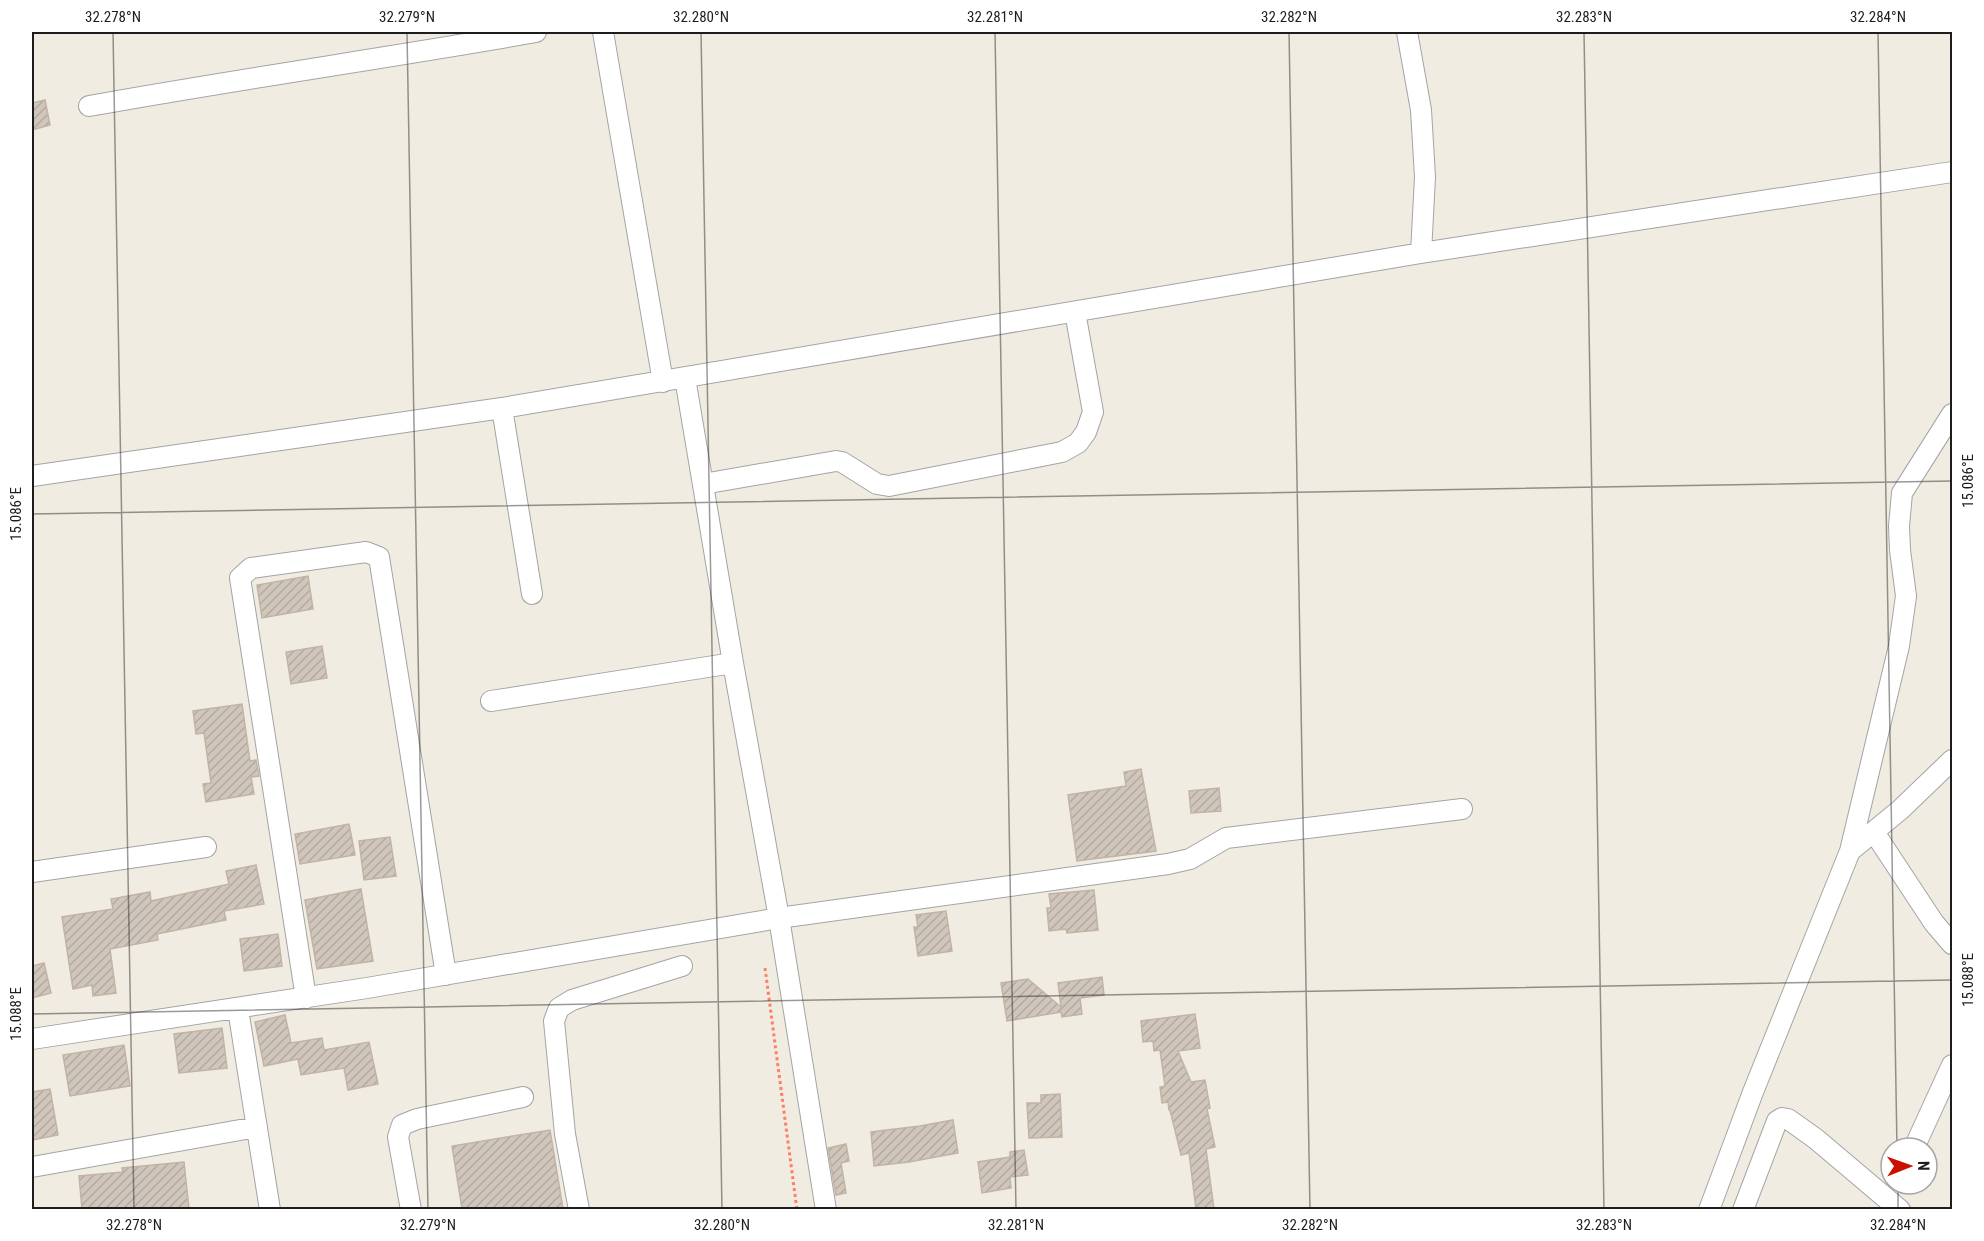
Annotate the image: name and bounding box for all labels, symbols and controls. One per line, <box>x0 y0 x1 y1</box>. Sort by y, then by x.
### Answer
text: 32.278°N <box>85 8 141 26</box>
text: 32.279°N <box>379 8 435 26</box>
text: 32.280°N <box>673 8 729 26</box>
text: 32.281°N <box>967 8 1023 26</box>
text: 32.282°N <box>1261 8 1317 26</box>
text: 32.283°N <box>1556 8 1612 26</box>
text: 32.284°N <box>1850 8 1906 26</box>
text: 15.086°E <box>1959 454 1977 508</box>
text: 15.086°E <box>7 487 25 541</box>
text: 15.088°E <box>1959 953 1977 1007</box>
text: 15.088°E <box>7 987 25 1041</box>
north arrow <box>1879 1136 1939 1196</box>
text: N <box>1914 1161 1933 1171</box>
text: 32.278°N <box>106 1216 162 1234</box>
text: 32.279°N <box>400 1216 456 1234</box>
text: 32.280°N <box>694 1216 750 1234</box>
text: 32.281°N <box>988 1216 1044 1234</box>
text: 32.282°N <box>1282 1216 1338 1234</box>
text: 32.283°N <box>1576 1216 1632 1234</box>
text: 32.284°N <box>1870 1216 1926 1234</box>

